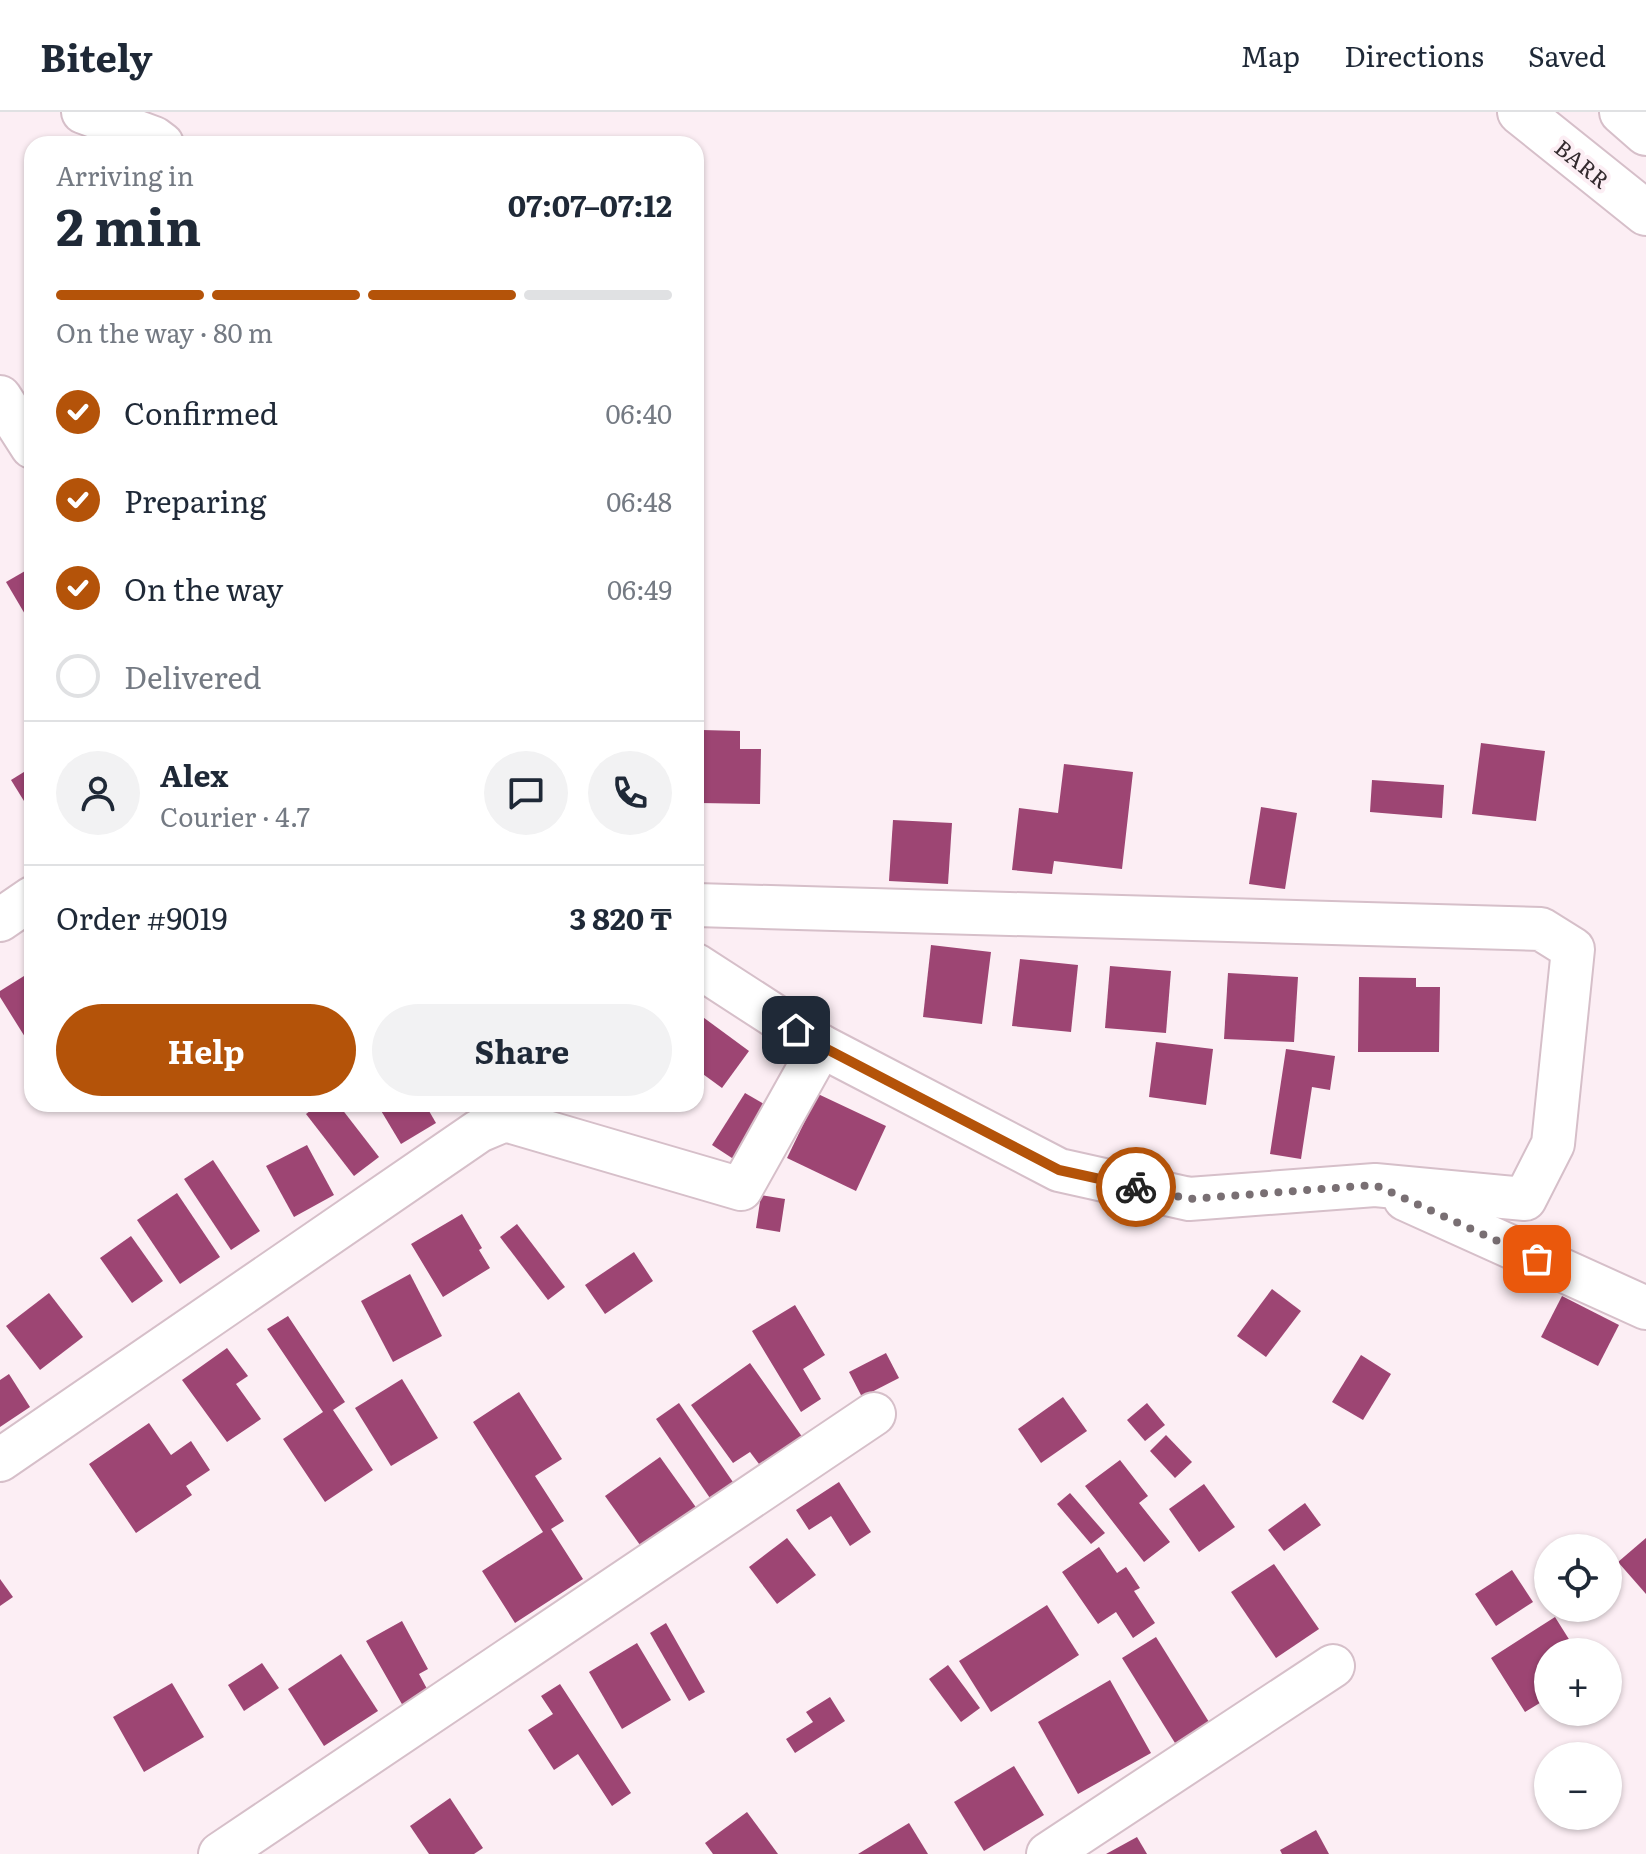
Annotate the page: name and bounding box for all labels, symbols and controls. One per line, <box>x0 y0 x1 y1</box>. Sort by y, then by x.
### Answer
text: Bitely <box>40 27 153 84</box>
text: Map <box>1241 34 1300 76</box>
text: Directions <box>1344 34 1484 76</box>
text: Saved <box>1528 34 1606 76</box>
street label: BARR <box>1548 131 1618 195</box>
text: Arriving in <box>56 155 194 194</box>
text: 07:07–07:12 <box>508 182 672 226</box>
text: 2 min <box>56 185 201 262</box>
text: On the way · 80 m <box>56 312 273 351</box>
icon: check <box>56 390 100 434</box>
text: Confirmed <box>124 390 278 434</box>
text: 06:40 <box>606 393 672 432</box>
icon: check <box>56 478 100 522</box>
text: Preparing <box>124 478 266 522</box>
text: 06:48 <box>606 481 672 520</box>
icon: check <box>56 566 100 610</box>
text: On the way <box>124 566 283 610</box>
text: 06:49 <box>607 569 672 608</box>
text: Delivered <box>124 654 261 698</box>
button: person <box>56 751 140 835</box>
button: chat <box>484 751 568 835</box>
button: phone <box>588 751 672 835</box>
text: Alex <box>160 752 228 796</box>
text: Courier · 4.7 <box>160 796 310 835</box>
text: Order #9019 <box>56 895 227 939</box>
text: 3 820 ₸ <box>570 895 672 939</box>
pin <box>762 996 830 1064</box>
button: Help <box>56 1004 356 1096</box>
button: Share <box>372 1004 672 1096</box>
icon: home <box>774 1008 818 1052</box>
courier <box>1096 1147 1176 1227</box>
icon: bike <box>1114 1165 1158 1209</box>
pin <box>1503 1225 1571 1293</box>
icon: bag <box>1515 1237 1559 1281</box>
map controls <box>1534 1534 1622 1830</box>
button: locate <box>1534 1534 1622 1622</box>
button: + <box>1534 1638 1622 1726</box>
button: − <box>1534 1742 1622 1830</box>

